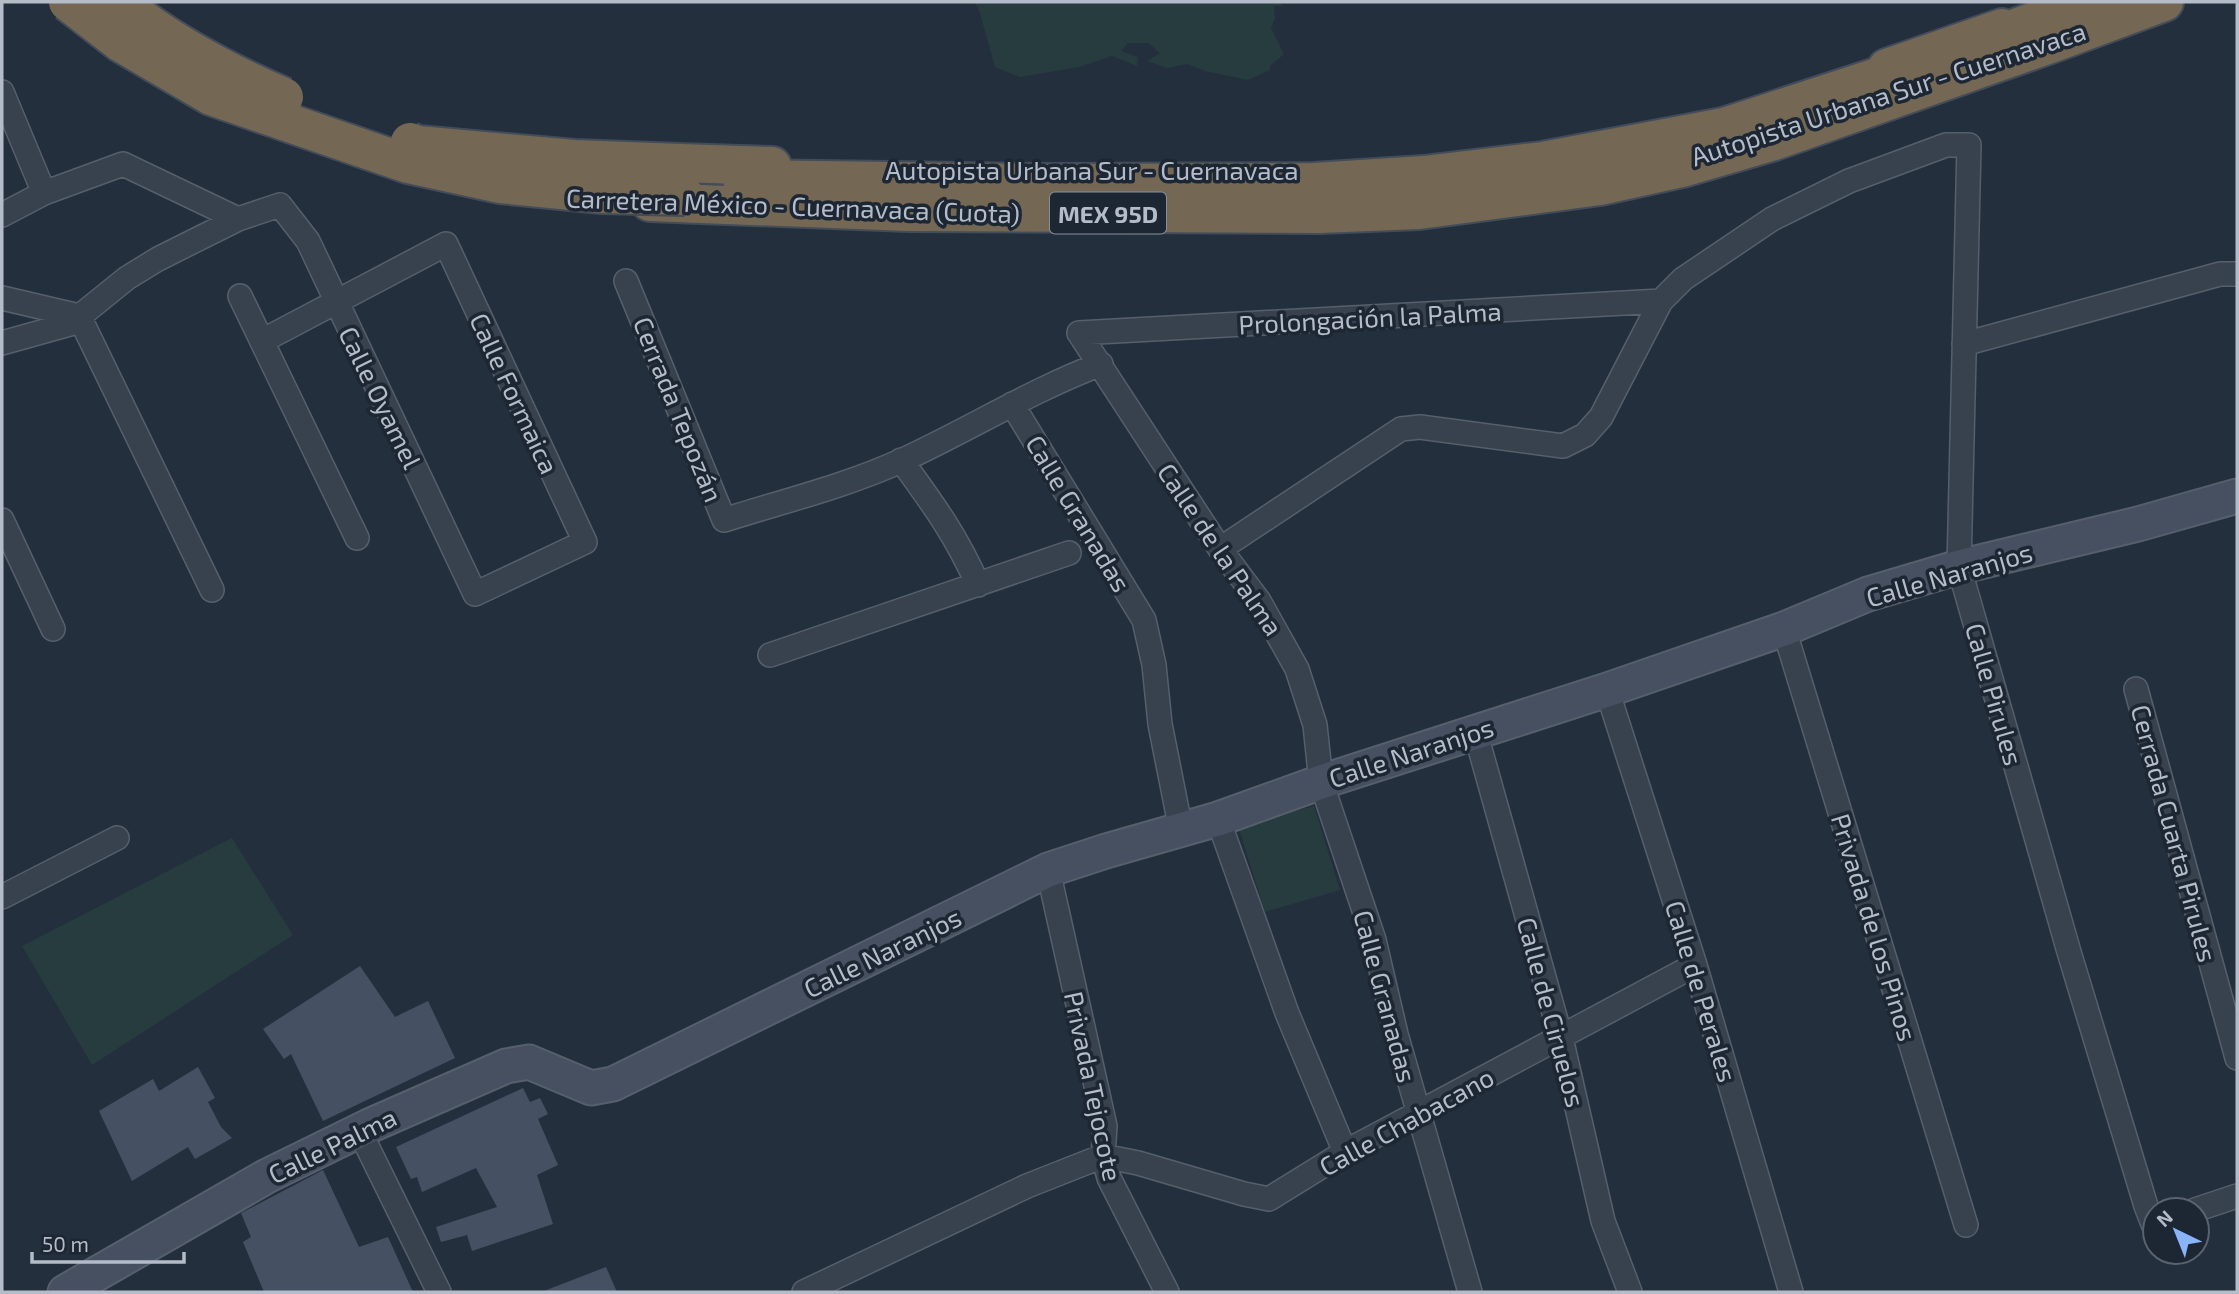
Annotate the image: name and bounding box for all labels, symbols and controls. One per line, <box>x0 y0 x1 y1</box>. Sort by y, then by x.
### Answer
street label: Autopista Urbana Sur - Cuernavaca <box>1687 14 2089 172</box>
street label: Autopista Urbana Sur - Cuernavaca <box>885 154 1299 185</box>
street label: Carretera México - Cuernavaca (Cuota) <box>565 182 1021 228</box>
road number: MEX 95D <box>1050 192 1166 233</box>
street label: Prolongación la Palma <box>1238 295 1502 339</box>
street label: Calle Formaica <box>464 308 566 478</box>
street label: Cerrada Tepozán <box>628 312 730 506</box>
street label: Calle Oyamel <box>333 321 429 473</box>
street label: Calle Granadas <box>1020 429 1138 597</box>
street label: Calle de la Palma <box>1152 457 1290 641</box>
street label: Calle Naranjos <box>1862 536 2036 612</box>
street label: Calle Pirules <box>1960 619 2030 769</box>
street label: Cerrada Cuarta Pirules <box>2126 701 2224 965</box>
street label: Calle Naranjos <box>1325 711 1497 793</box>
street label: Privada de los Pinos <box>1826 810 1924 1044</box>
street label: Calle de Perales <box>1660 897 1744 1085</box>
street label: Calle Naranjos <box>798 901 966 1003</box>
street label: Calle Granadas <box>1348 906 1424 1086</box>
street label: Calle de Ciruelos <box>1512 914 1592 1110</box>
street label: Privada Tejocote <box>1059 988 1129 1184</box>
street label: Calle Chabacano <box>1313 1060 1499 1182</box>
street label: Calle Palma <box>263 1101 401 1189</box>
north arrow <box>2141 1196 2211 1266</box>
text: N <box>2151 1205 2177 1231</box>
scale bar <box>32 1220 184 1264</box>
text: 50 m <box>42 1231 89 1256</box>

